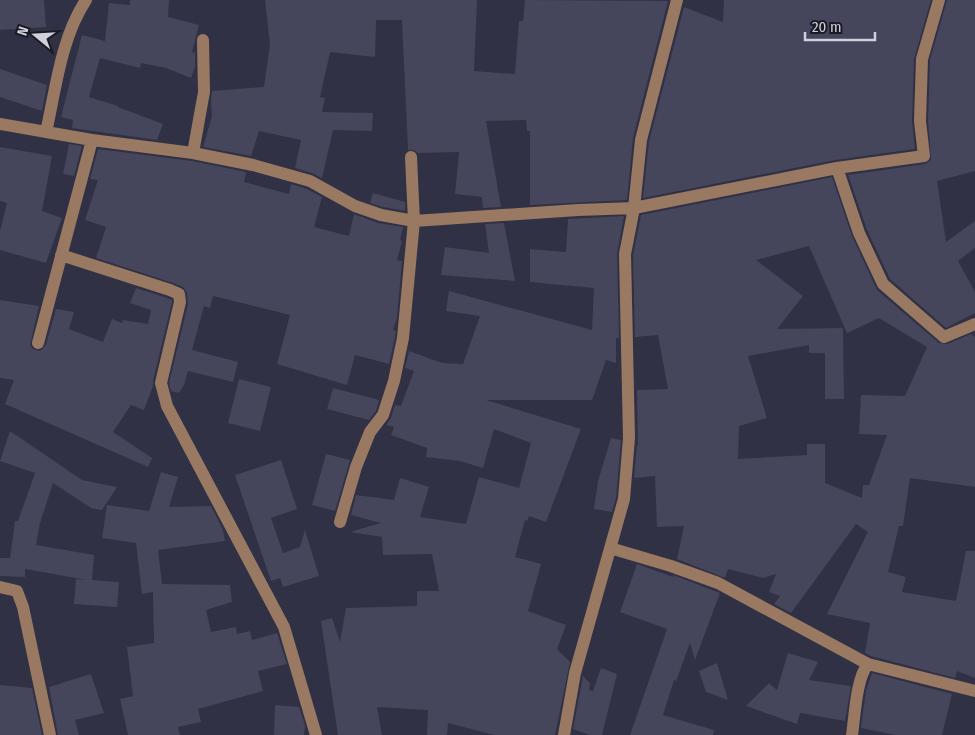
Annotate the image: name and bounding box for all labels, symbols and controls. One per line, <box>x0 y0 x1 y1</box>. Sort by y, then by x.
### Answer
north arrow <box>10 10 60 60</box>
scale bar <box>805 10 875 42</box>
text: 20 m <box>812 18 842 36</box>
text: N <box>14 25 32 38</box>

